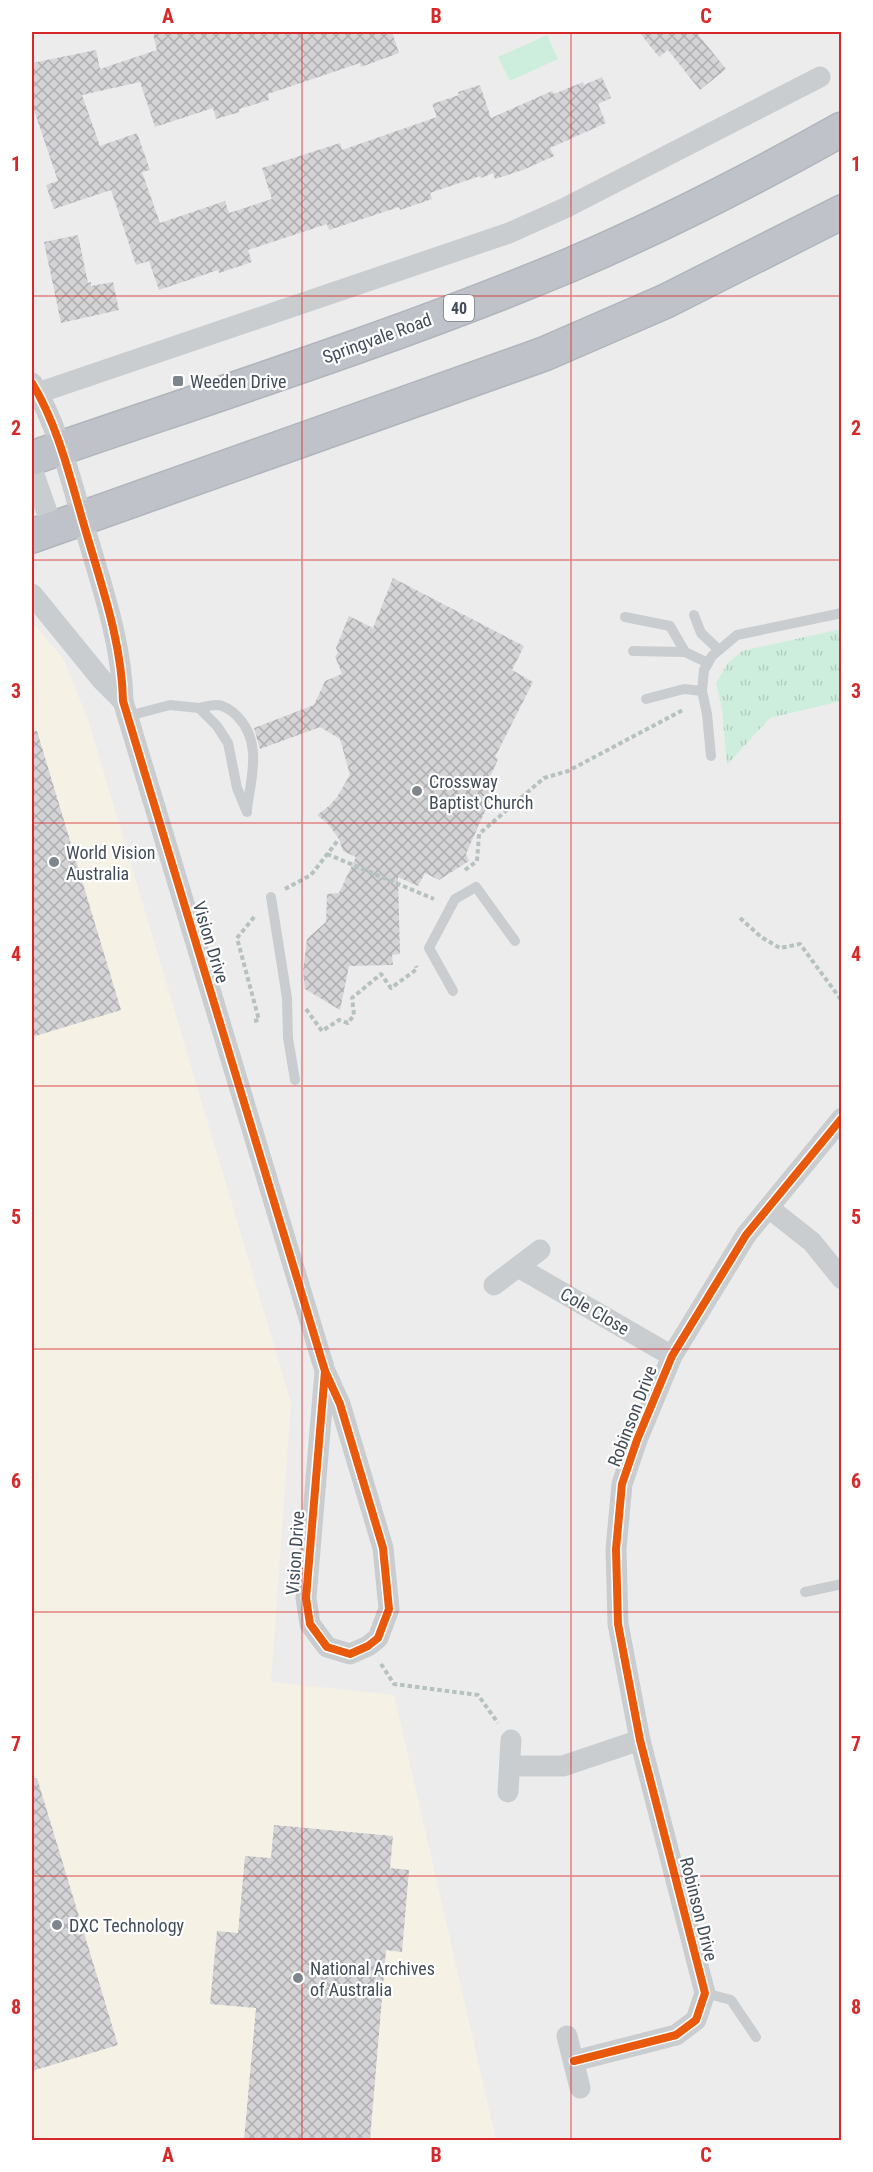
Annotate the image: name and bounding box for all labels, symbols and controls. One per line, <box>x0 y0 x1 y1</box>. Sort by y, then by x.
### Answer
text: A <box>162 4 174 28</box>
text: B <box>430 4 442 28</box>
text: C <box>700 4 712 28</box>
text: 1 <box>11 152 21 176</box>
text: 1 <box>851 152 861 176</box>
road number: 40 <box>444 295 474 321</box>
street label: Springvale Road <box>320 309 434 367</box>
place label: Weeden Drive <box>190 371 286 392</box>
marker: Weeden Drive <box>171 374 185 388</box>
text: 2 <box>11 416 21 440</box>
text: 2 <box>851 416 861 440</box>
text: 3 <box>11 679 21 703</box>
text: 3 <box>851 679 861 703</box>
place label: Crossway Baptist Church <box>429 771 533 813</box>
marker: Crossway Baptist Church <box>410 784 424 798</box>
place label: World Vision Australia <box>66 842 155 884</box>
marker: World Vision Australia <box>47 855 61 869</box>
street label: Vision Drive <box>189 899 233 985</box>
text: 4 <box>11 942 21 966</box>
text: 4 <box>851 942 861 966</box>
text: 5 <box>11 1205 21 1229</box>
text: 5 <box>851 1205 861 1229</box>
street label: Cole Close <box>557 1283 633 1339</box>
street label: Robinson Drive <box>603 1363 661 1469</box>
text: 6 <box>11 1469 21 1493</box>
text: 6 <box>851 1469 861 1493</box>
street label: Vision Drive <box>282 1510 308 1596</box>
text: 7 <box>11 1732 21 1756</box>
text: 7 <box>851 1732 861 1756</box>
street label: Robinson Drive <box>676 1855 722 1963</box>
place label: DXC Technology <box>69 1915 185 1936</box>
marker: DXC Technology <box>50 1918 64 1932</box>
place label: National Archives of Australia <box>310 1958 435 2000</box>
marker: National Archives of Australia <box>291 1971 305 1985</box>
text: 8 <box>11 1995 21 2019</box>
text: 8 <box>851 1995 861 2019</box>
text: A <box>162 2143 174 2167</box>
text: B <box>430 2143 442 2167</box>
text: C <box>700 2143 712 2167</box>

